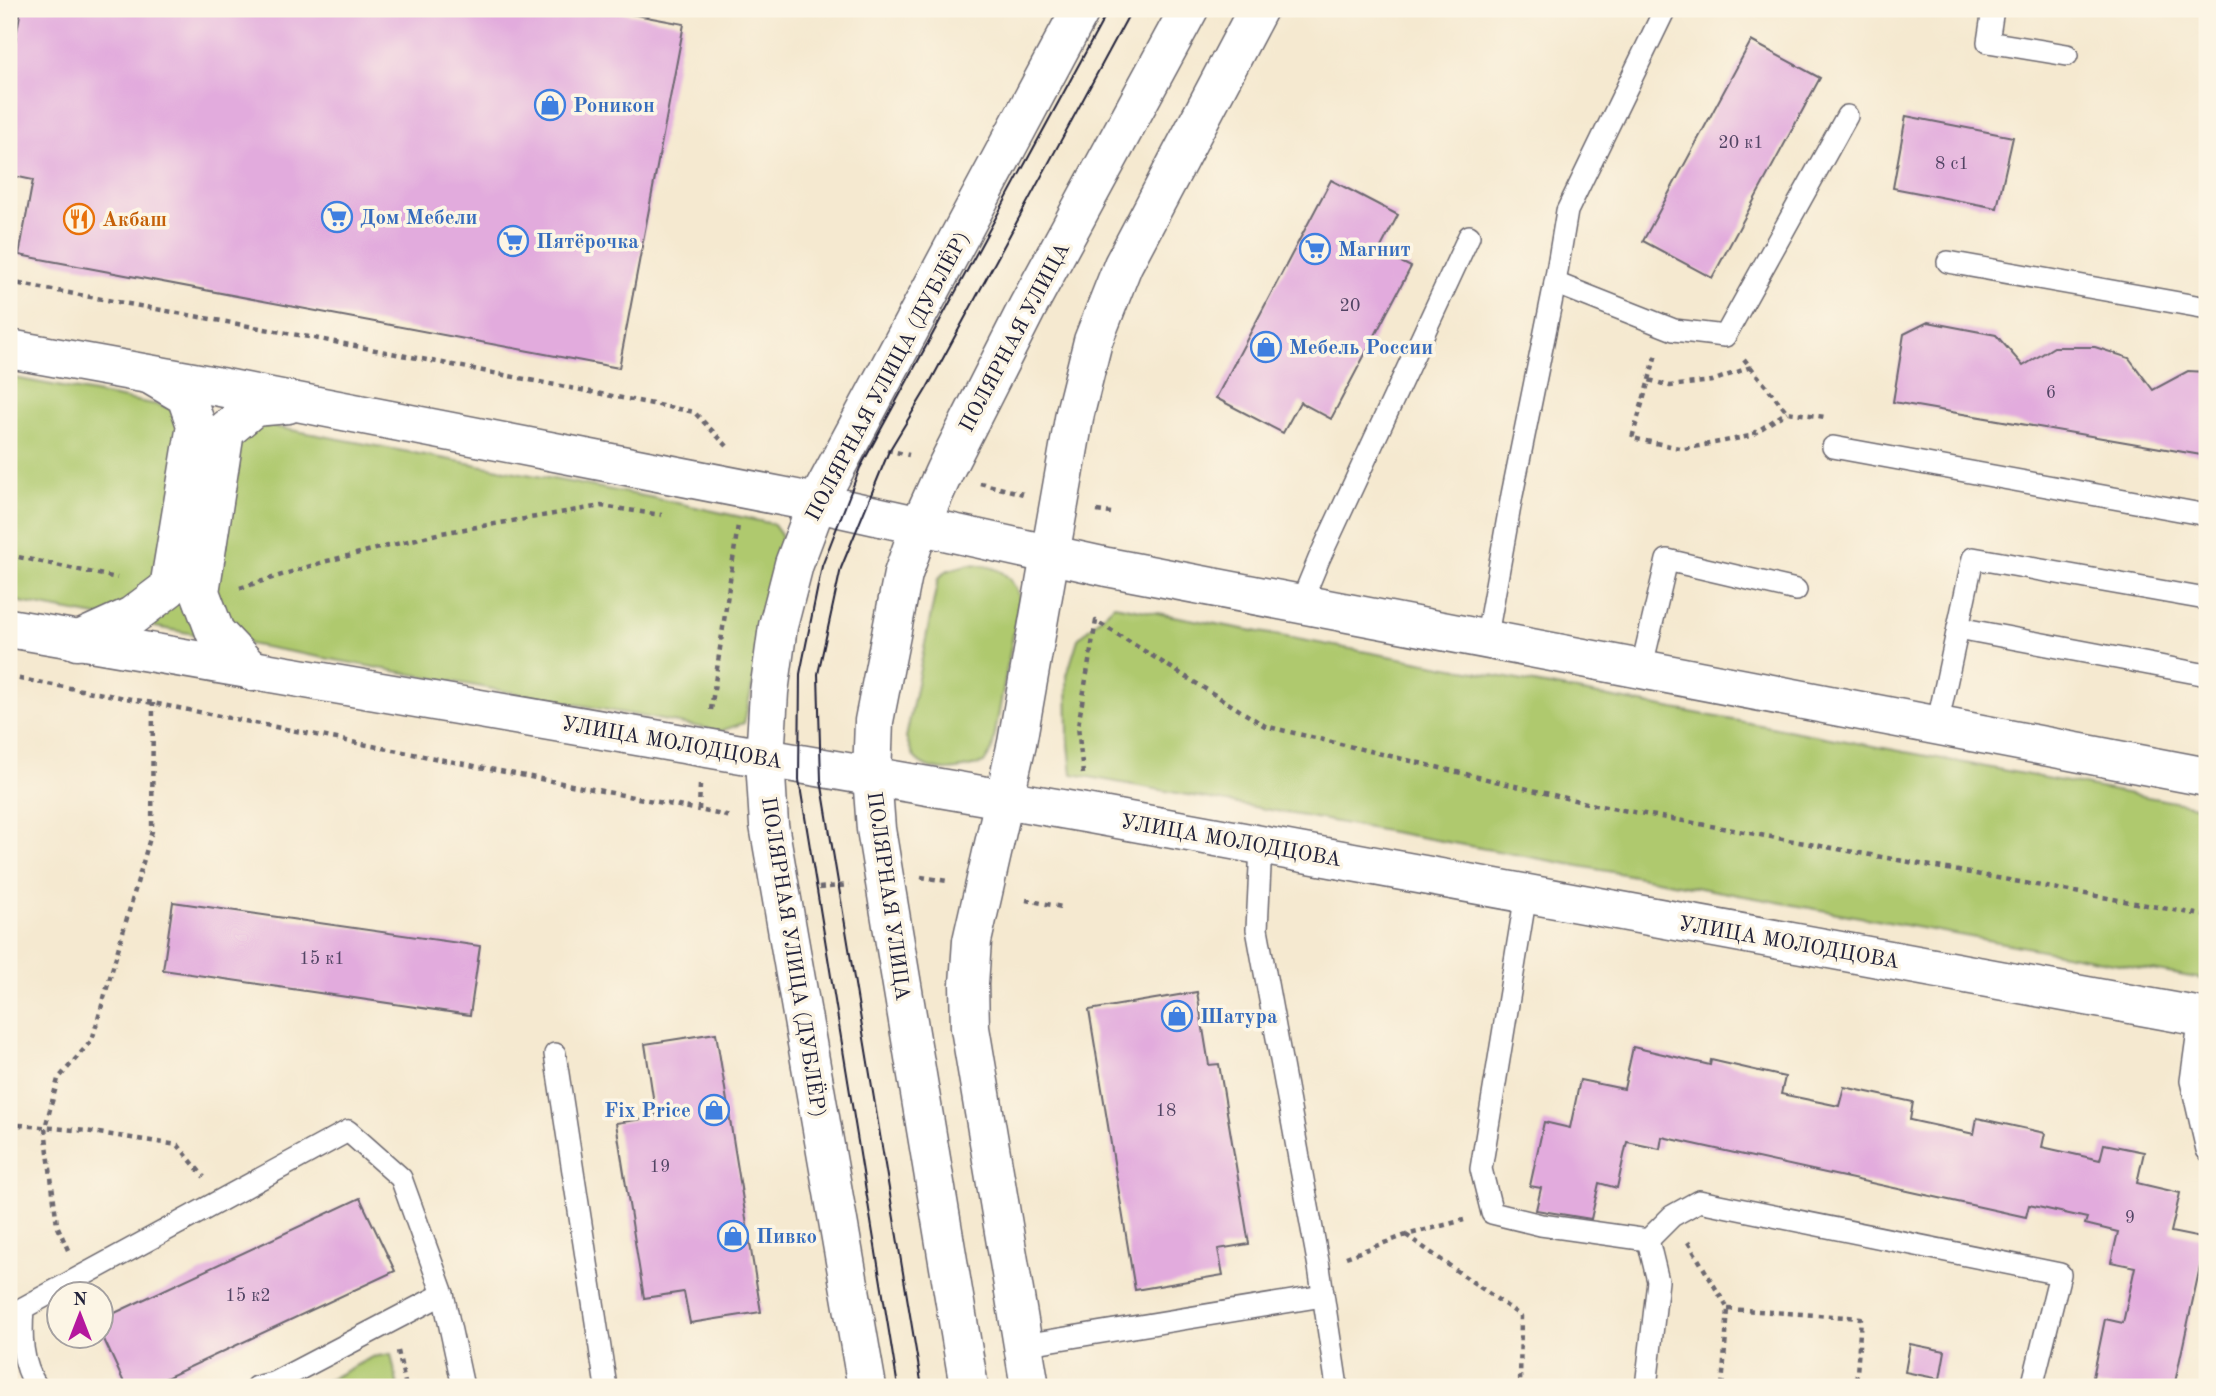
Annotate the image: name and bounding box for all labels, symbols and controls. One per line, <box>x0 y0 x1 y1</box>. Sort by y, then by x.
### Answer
shop icon: Роникон <box>533 88 567 122</box>
place label: Роникон <box>573 96 655 117</box>
house number: 20 к1 <box>1718 134 1764 152</box>
house number: 8 с1 <box>1935 155 1969 173</box>
supermarket icon: Дом Мебели <box>320 200 354 234</box>
restaurant icon: Акбаш <box>62 202 96 236</box>
place label: Дом Мебели <box>360 208 478 229</box>
place label: Акбаш <box>102 210 167 231</box>
supermarket icon: Пятёрочка <box>496 224 530 258</box>
street label: ПОЛЯРНАЯ УЛИЦА (ДУБЛЁР) <box>799 227 974 525</box>
place label: Пятёрочка <box>536 232 639 253</box>
supermarket icon: Магнит <box>1298 232 1332 266</box>
street label: ПОЛЯРНАЯ УЛИЦА <box>957 240 1074 436</box>
place label: Магнит <box>1338 240 1411 261</box>
house number: 20 <box>1340 297 1360 315</box>
shop icon: Мебель России <box>1249 330 1283 364</box>
place label: Мебель России <box>1289 338 1433 359</box>
house number: 6 <box>2046 384 2056 402</box>
street label: УЛИЦА МОЛОДЦОВА <box>560 714 784 773</box>
street label: ПОЛЯРНАЯ УЛИЦА <box>862 790 913 1002</box>
street label: ПОЛЯРНАЯ УЛИЦА (ДУБЛЁР) <box>757 795 832 1119</box>
street label: УЛИЦА МОЛОДЦОВА <box>1119 812 1343 871</box>
street label: УЛИЦА МОЛОДЦОВА <box>1677 914 1901 973</box>
house number: 15 к1 <box>299 950 345 968</box>
shop icon: Шатура <box>1160 999 1194 1033</box>
place label: Шатура <box>1200 1007 1278 1028</box>
shop icon: Fix Price <box>697 1093 731 1127</box>
place label: Fix Price <box>604 1101 691 1122</box>
house number: 18 <box>1156 1102 1176 1120</box>
house number: 19 <box>650 1158 670 1176</box>
house number: 9 <box>2125 1209 2135 1227</box>
shop icon: Пивко <box>716 1219 750 1253</box>
place label: Пивко <box>756 1227 817 1248</box>
north arrow <box>46 1280 116 1350</box>
house number: 15 к2 <box>225 1287 271 1305</box>
text: N <box>73 1291 88 1310</box>

